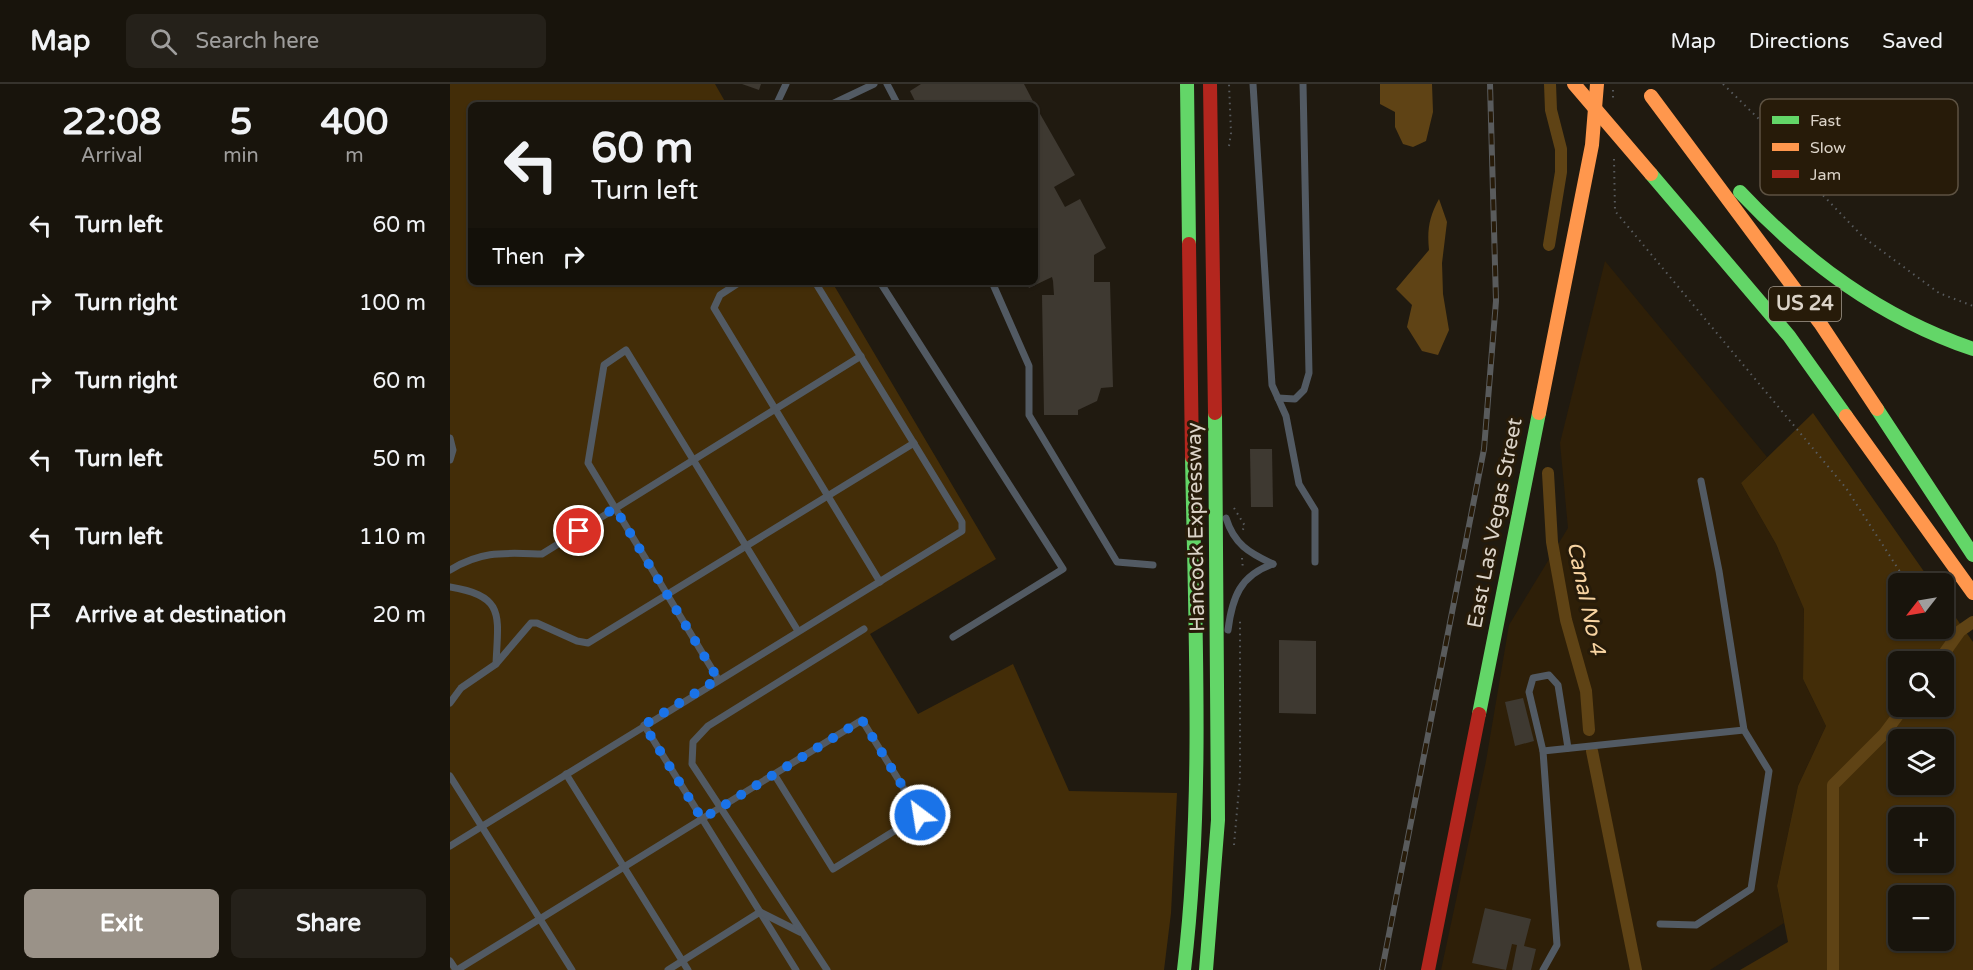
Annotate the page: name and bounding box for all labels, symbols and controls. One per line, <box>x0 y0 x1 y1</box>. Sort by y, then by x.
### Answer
search box <box>126 14 546 68</box>
text: Map <box>30 24 90 58</box>
icon: search <box>147 25 180 58</box>
text: Search here <box>195 28 319 54</box>
text: Map <box>1670 29 1716 54</box>
text: Directions <box>1749 29 1849 54</box>
text: Saved <box>1882 29 1943 54</box>
legend <box>1760 99 1958 195</box>
text: 22:08 <box>62 101 162 144</box>
text: 5 <box>230 101 252 144</box>
text: 400 <box>320 101 388 144</box>
text: Fast <box>1810 111 1841 131</box>
text: 60 m <box>591 123 693 174</box>
icon: left <box>492 126 570 204</box>
text: Slow <box>1810 138 1846 158</box>
text: Arrival <box>81 144 143 168</box>
text: min <box>223 144 259 168</box>
text: m <box>345 144 364 168</box>
text: Jam <box>1810 165 1841 185</box>
text: Turn left <box>591 174 698 207</box>
icon: left <box>24 209 57 242</box>
text: Turn left <box>75 212 163 238</box>
text: 60 m <box>372 212 426 238</box>
icon: right <box>557 240 590 273</box>
text: Then <box>492 244 545 270</box>
icon: right <box>24 287 57 320</box>
road number: US 24 <box>1769 287 1841 321</box>
text: Turn right <box>75 290 177 316</box>
text: 100 m <box>359 290 426 316</box>
icon: right <box>24 365 57 398</box>
text: Turn right <box>75 368 177 394</box>
text: 60 m <box>372 368 426 394</box>
street label: East Las Vegas Street <box>1462 416 1528 630</box>
street label: Hancock Expressway <box>1182 422 1210 632</box>
icon: left <box>24 443 57 476</box>
text: Turn left <box>75 446 163 472</box>
text: 50 m <box>372 446 426 472</box>
pin <box>553 505 604 556</box>
icon: arrive <box>562 514 595 547</box>
icon: left <box>24 521 57 554</box>
text: Turn left <box>75 524 163 550</box>
text: 110 m <box>359 524 426 550</box>
water label: Canal No 4 <box>1561 539 1611 658</box>
north arrow <box>1888 573 1954 639</box>
map controls <box>1888 573 1954 951</box>
icon: arrive <box>24 599 57 632</box>
text: Arrive at destination <box>75 602 286 628</box>
text: 20 m <box>372 602 426 628</box>
button: search <box>1888 651 1954 717</box>
button: layers <box>1888 729 1954 795</box>
position arrow <box>888 783 952 847</box>
button: + <box>1888 807 1954 873</box>
button: − <box>1888 885 1954 951</box>
button: Exit <box>24 889 219 958</box>
button: Share <box>231 889 426 958</box>

